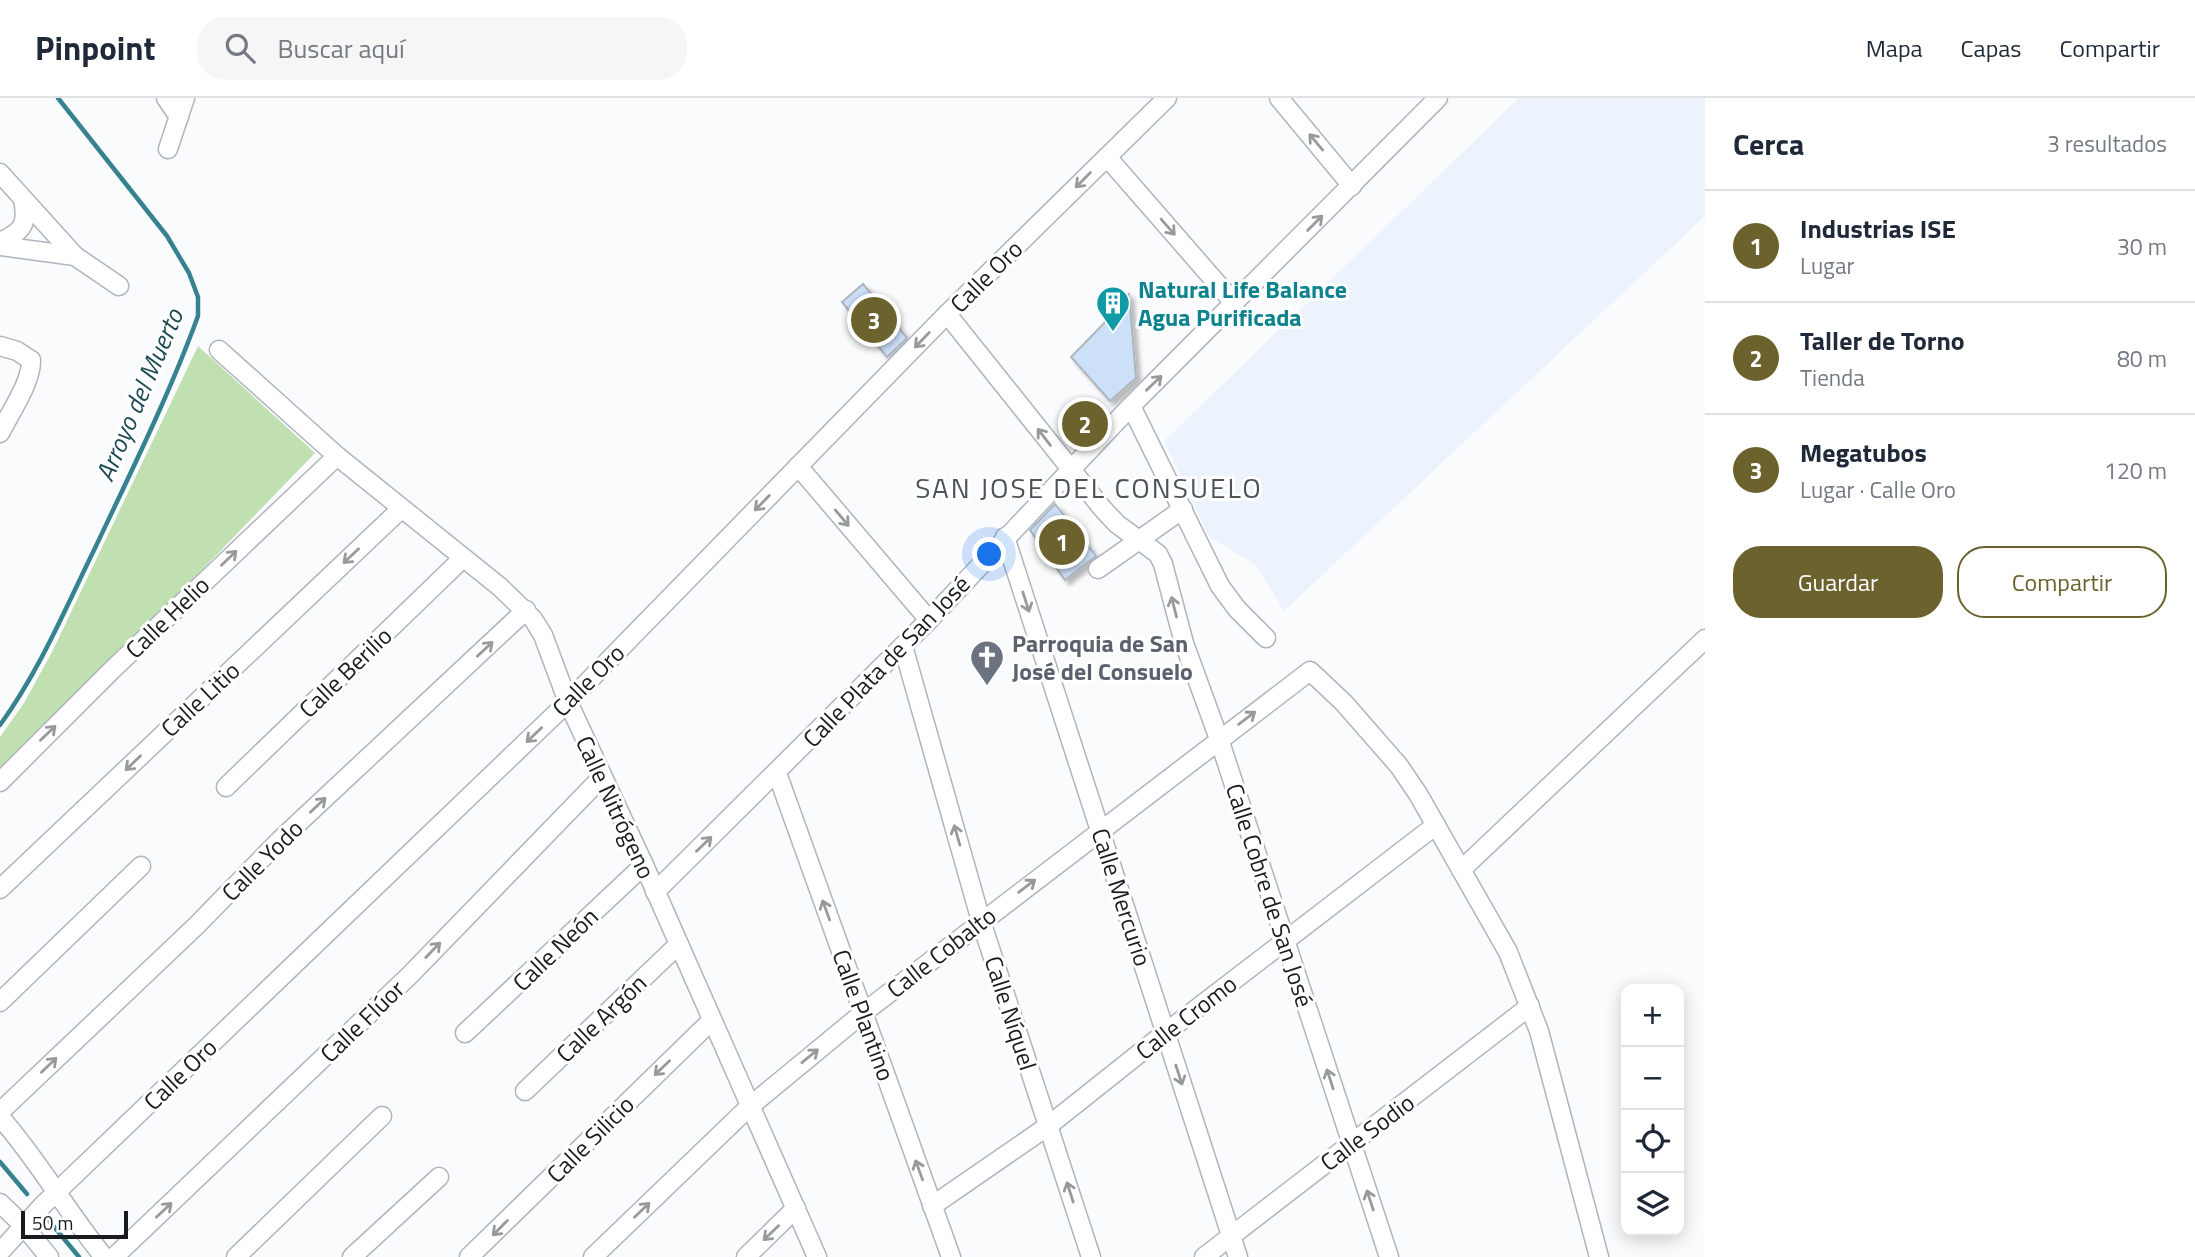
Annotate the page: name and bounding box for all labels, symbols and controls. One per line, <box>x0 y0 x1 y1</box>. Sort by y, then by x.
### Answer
search box <box>197 17 687 80</box>
text: Pinpoint <box>35 23 155 73</box>
icon: search <box>221 29 259 67</box>
text: Buscar aquí <box>277 29 405 68</box>
text: Mapa <box>1866 30 1923 66</box>
text: Capas <box>1961 30 2021 66</box>
text: Compartir <box>2059 30 2160 66</box>
text: Cerca <box>1733 121 1804 167</box>
text: 3 resultados <box>2047 126 2167 161</box>
one-way arrow <box>1308 133 1324 151</box>
one-way arrow <box>1075 172 1092 189</box>
text: Industrias ISE <box>1800 209 1956 248</box>
one-way arrow <box>1307 215 1324 232</box>
one-way arrow <box>1160 218 1176 236</box>
text: 1 <box>1750 229 1762 264</box>
text: 30 m <box>2117 229 2167 264</box>
street label: Calle Oro <box>941 231 1031 321</box>
text: Lugar <box>1800 248 1854 283</box>
place label: Natural Life Balance Agua Purificada <box>1138 271 1347 335</box>
building icon: Natural Life Balance Agua Purificada <box>1094 284 1132 333</box>
pin: 3 <box>851 294 897 346</box>
water label: Arroyo del Muerto <box>85 302 193 487</box>
text: Taller de Torno <box>1800 321 1965 360</box>
one-way arrow <box>913 332 930 349</box>
text: 2 <box>1750 341 1762 376</box>
text: 80 m <box>2117 341 2167 376</box>
text: Tienda <box>1800 360 1865 395</box>
one-way arrow <box>1145 375 1162 392</box>
pin: 2 <box>1062 398 1108 450</box>
one-way arrow <box>1036 428 1051 447</box>
text: Megatubos <box>1800 433 1927 472</box>
text: 3 <box>1750 453 1762 488</box>
text: 120 m <box>2104 453 2167 488</box>
district label: SAN JOSE DEL CONSUELO <box>915 466 1263 509</box>
text: Lugar · Calle Oro <box>1800 472 1956 507</box>
one-way arrow <box>754 494 771 511</box>
one-way arrow <box>834 509 850 527</box>
pin: 1 <box>1039 516 1085 568</box>
your location <box>972 537 1006 571</box>
button: Guardar <box>1733 546 1943 618</box>
button: Compartir <box>1957 546 2167 618</box>
one-way arrow <box>343 547 360 564</box>
one-way arrow <box>221 550 238 567</box>
street label: Calle Helio <box>117 567 217 667</box>
street label: Calle Plata de San José <box>794 567 978 755</box>
one-way arrow <box>1021 591 1033 613</box>
one-way arrow <box>1167 596 1180 619</box>
street label: Calle Berilio <box>290 618 400 726</box>
place label: Parroquia de San José del Consuelo <box>1012 625 1193 689</box>
street label: Calle Oro <box>543 635 633 725</box>
church icon: Parroquia de San José del Consuelo <box>968 638 1006 687</box>
one-way arrow <box>476 641 493 658</box>
street label: Calle Litio <box>152 653 248 745</box>
one-way arrow <box>1237 711 1256 725</box>
one-way arrow <box>39 724 56 741</box>
one-way arrow <box>526 726 543 743</box>
street label: Calle Nitrógeno <box>567 730 665 884</box>
one-way arrow <box>125 754 142 771</box>
street label: Calle Cobre de San José <box>1217 779 1323 1011</box>
one-way arrow <box>309 796 326 813</box>
street label: Calle Yodo <box>213 811 311 909</box>
street label: Calle Mercurio <box>1083 823 1161 971</box>
one-way arrow <box>949 825 962 847</box>
one-way arrow <box>695 836 712 853</box>
one-way arrow <box>1018 879 1037 894</box>
street label: Calle Cobalto <box>879 898 1003 1006</box>
street label: Calle Neón <box>504 899 606 999</box>
one-way arrow <box>818 899 831 921</box>
one-way arrow <box>425 942 442 959</box>
street label: Calle Plantino <box>824 944 904 1086</box>
street label: Calle Níquel <box>976 951 1046 1075</box>
street label: Calle Argón <box>548 965 654 1071</box>
street label: Calle Cromo <box>1128 966 1244 1068</box>
street label: Calle Flúor <box>312 971 412 1071</box>
map controls <box>1621 984 1684 1236</box>
button: + <box>1621 984 1684 1047</box>
street label: Calle Oro <box>135 1030 225 1118</box>
button: − <box>1621 1047 1684 1110</box>
one-way arrow <box>800 1049 818 1064</box>
one-way arrow <box>41 1057 58 1074</box>
one-way arrow <box>654 1060 671 1077</box>
one-way arrow <box>1173 1064 1186 1086</box>
one-way arrow <box>1323 1068 1335 1090</box>
street label: Calle Sodio <box>1312 1085 1422 1179</box>
street label: Calle Silicio <box>538 1087 642 1191</box>
button: locate <box>1621 1110 1684 1173</box>
one-way arrow <box>912 1159 925 1181</box>
button: layers <box>1621 1173 1684 1236</box>
one-way arrow <box>1063 1182 1075 1204</box>
one-way arrow <box>1363 1190 1375 1212</box>
one-way arrow <box>633 1201 650 1218</box>
one-way arrow <box>155 1202 172 1219</box>
scale bar <box>21 1208 128 1240</box>
text: 50 m <box>32 1208 73 1237</box>
one-way arrow <box>492 1219 509 1236</box>
one-way arrow <box>762 1224 779 1241</box>

